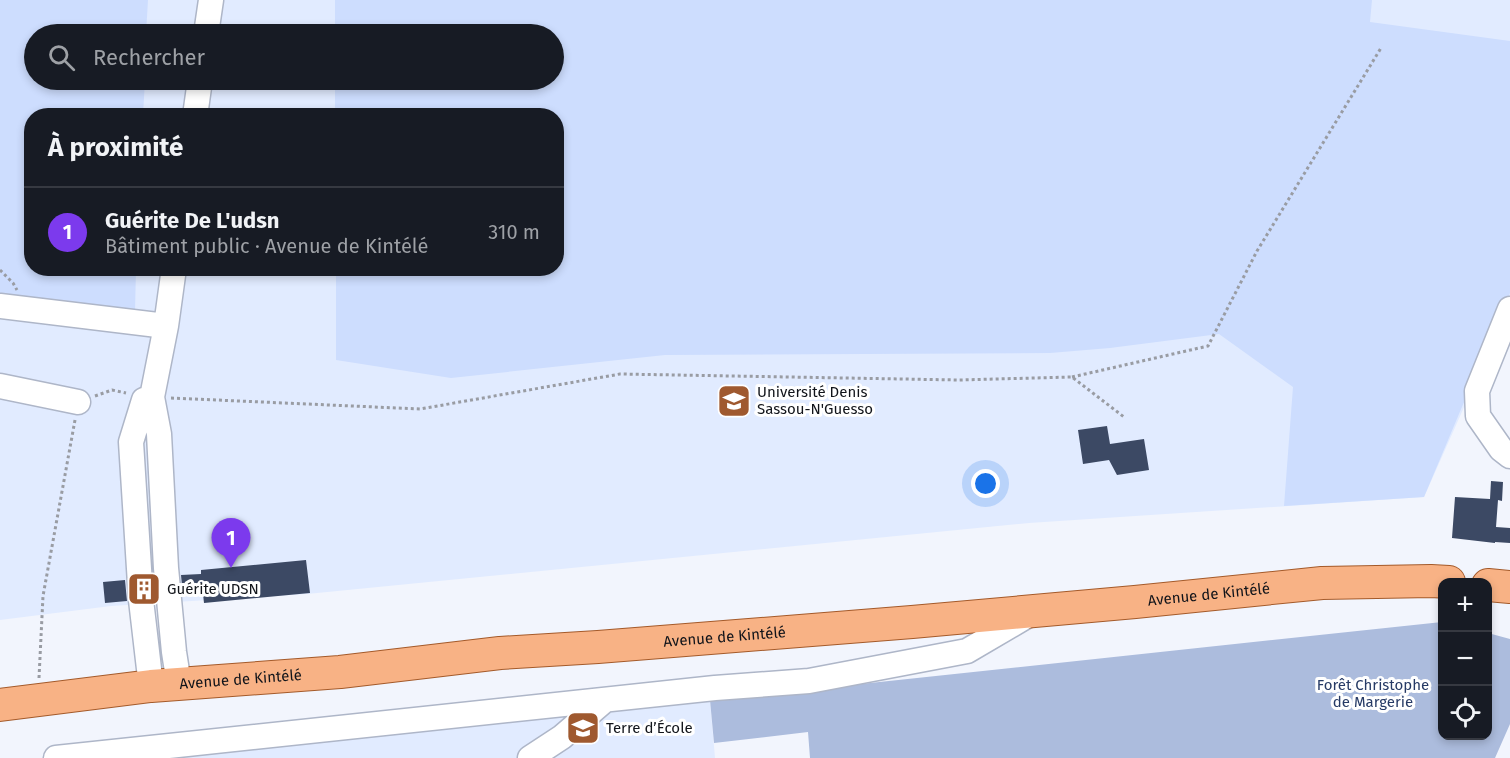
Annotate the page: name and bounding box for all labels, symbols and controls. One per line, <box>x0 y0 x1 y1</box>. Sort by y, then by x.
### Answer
search box <box>24 24 564 90</box>
icon: search <box>45 41 78 74</box>
text: Rechercher <box>93 44 205 71</box>
text: À proximité <box>48 132 183 163</box>
text: Guérite De L'udsn <box>105 207 280 234</box>
text: 1 <box>63 220 72 244</box>
text: 310 m <box>488 220 540 244</box>
text: Bâtiment public · Avenue de Kintélé <box>105 234 429 258</box>
school or university icon: Université Denis Sassou-N'Guesso <box>716 383 752 419</box>
place label: Université Denis Sassou-N'Guesso <box>757 383 873 418</box>
your location <box>971 469 1000 498</box>
pin: 1 <box>212 518 250 568</box>
building icon: Guérite UDSN <box>126 571 162 607</box>
map controls <box>1438 578 1492 740</box>
button: + <box>1438 578 1492 632</box>
street label: Avenue de Kintélé <box>1147 579 1271 610</box>
place label: Guérite UDSN <box>167 580 259 598</box>
street label: Avenue de Kintélé <box>663 623 786 651</box>
button: − <box>1438 632 1492 686</box>
street label: Avenue de Kintélé <box>179 666 302 693</box>
park label: Forêt Christophe de Margerie <box>1317 676 1429 711</box>
button: locate <box>1438 686 1492 740</box>
school or university icon: Terre d’École <box>565 710 601 746</box>
place label: Terre d’École <box>606 719 693 737</box>

